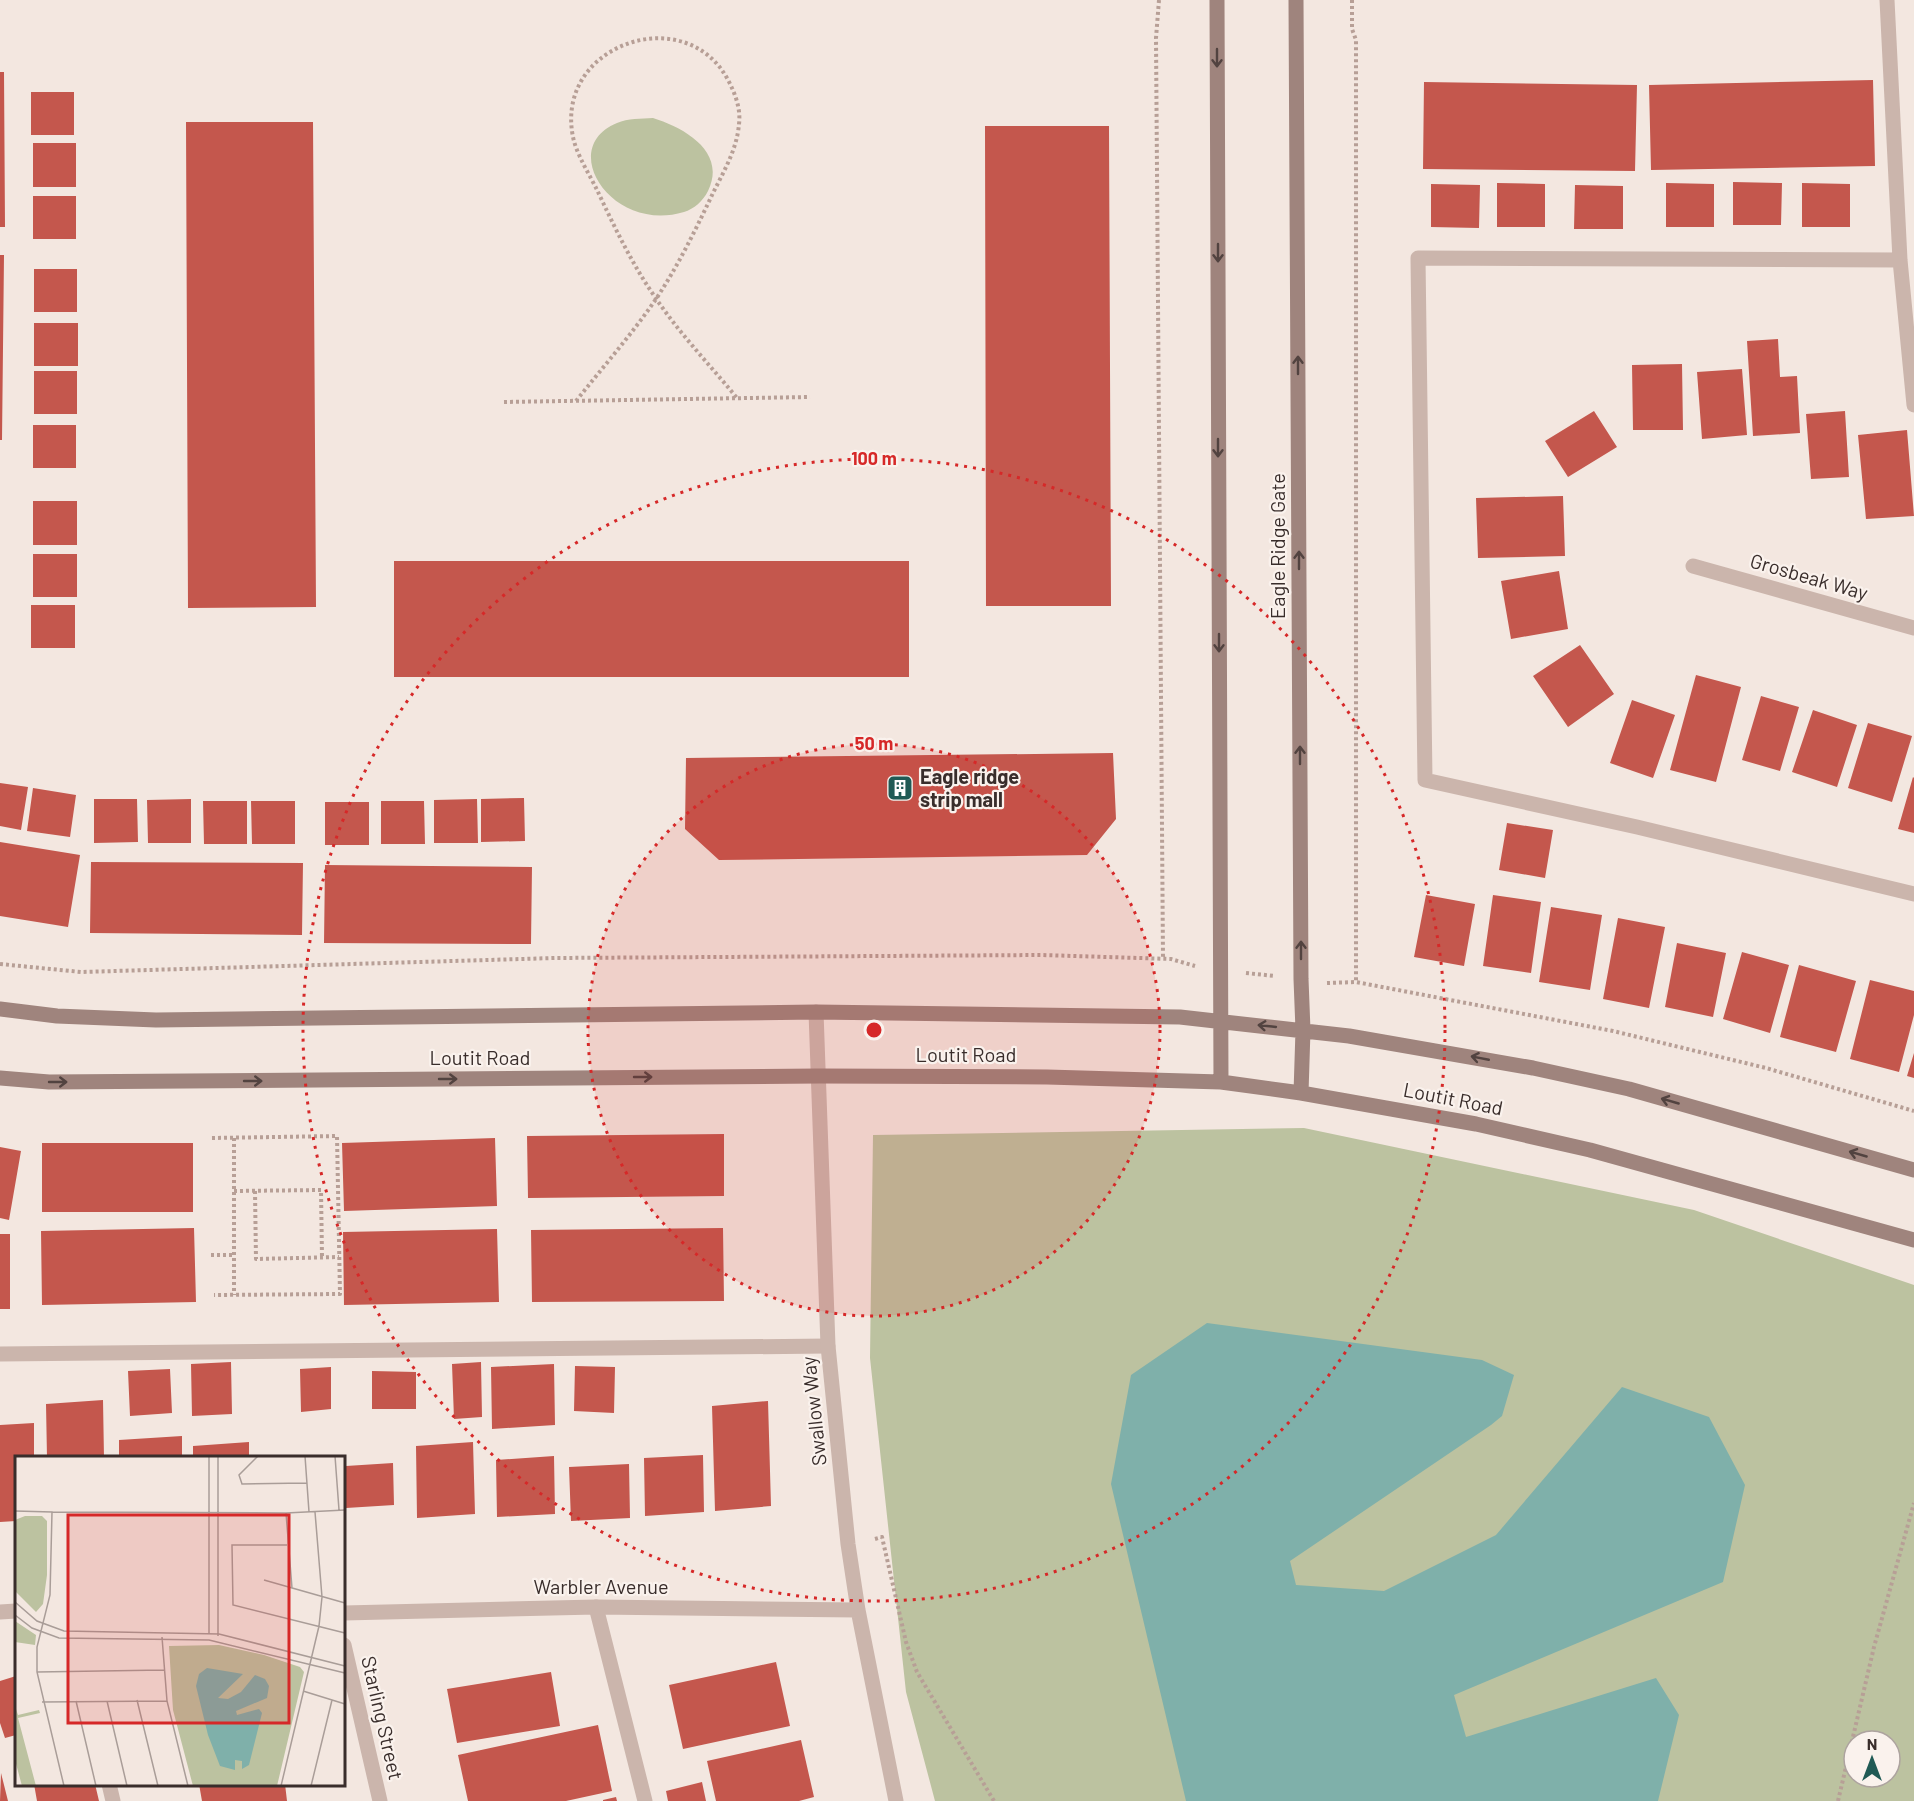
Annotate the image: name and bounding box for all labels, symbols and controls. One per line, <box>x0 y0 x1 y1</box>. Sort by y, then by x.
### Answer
one-way arrow <box>1211 48 1223 68</box>
one-way arrow <box>1212 243 1224 263</box>
one-way arrow <box>1292 356 1304 376</box>
one-way arrow <box>1212 438 1224 458</box>
text: 100 m <box>851 447 897 469</box>
street label: Eagle Ridge Gate <box>1265 473 1289 619</box>
street label: Grosbeak Way <box>1748 548 1871 604</box>
one-way arrow <box>1293 551 1305 571</box>
one-way arrow <box>1213 633 1225 653</box>
text: 50 m <box>855 732 893 754</box>
one-way arrow <box>1294 746 1306 766</box>
place label: Eagle ridge strip mall <box>920 764 1019 811</box>
building icon: Eagle ridge strip mall <box>885 773 915 803</box>
one-way arrow <box>1295 941 1306 961</box>
centre of rings <box>864 1020 884 1040</box>
one-way arrow <box>1257 1020 1277 1031</box>
street label: Loutit Road <box>916 1042 1016 1066</box>
street label: Loutit Road <box>430 1045 530 1069</box>
one-way arrow <box>1471 1052 1490 1063</box>
one-way arrow <box>633 1072 653 1083</box>
one-way arrow <box>438 1073 458 1085</box>
one-way arrow <box>243 1075 263 1087</box>
one-way arrow <box>48 1076 68 1088</box>
street label: Loutit Road <box>1401 1077 1505 1119</box>
one-way arrow <box>1661 1094 1680 1106</box>
one-way arrow <box>1849 1148 1868 1159</box>
street label: Swallow Way <box>795 1355 831 1467</box>
inset map <box>15 1456 345 1786</box>
street label: Warbler Avenue <box>533 1574 669 1598</box>
street label: Starling Street <box>357 1654 409 1782</box>
north arrow <box>1842 1729 1902 1789</box>
text: N <box>1867 1734 1877 1753</box>

